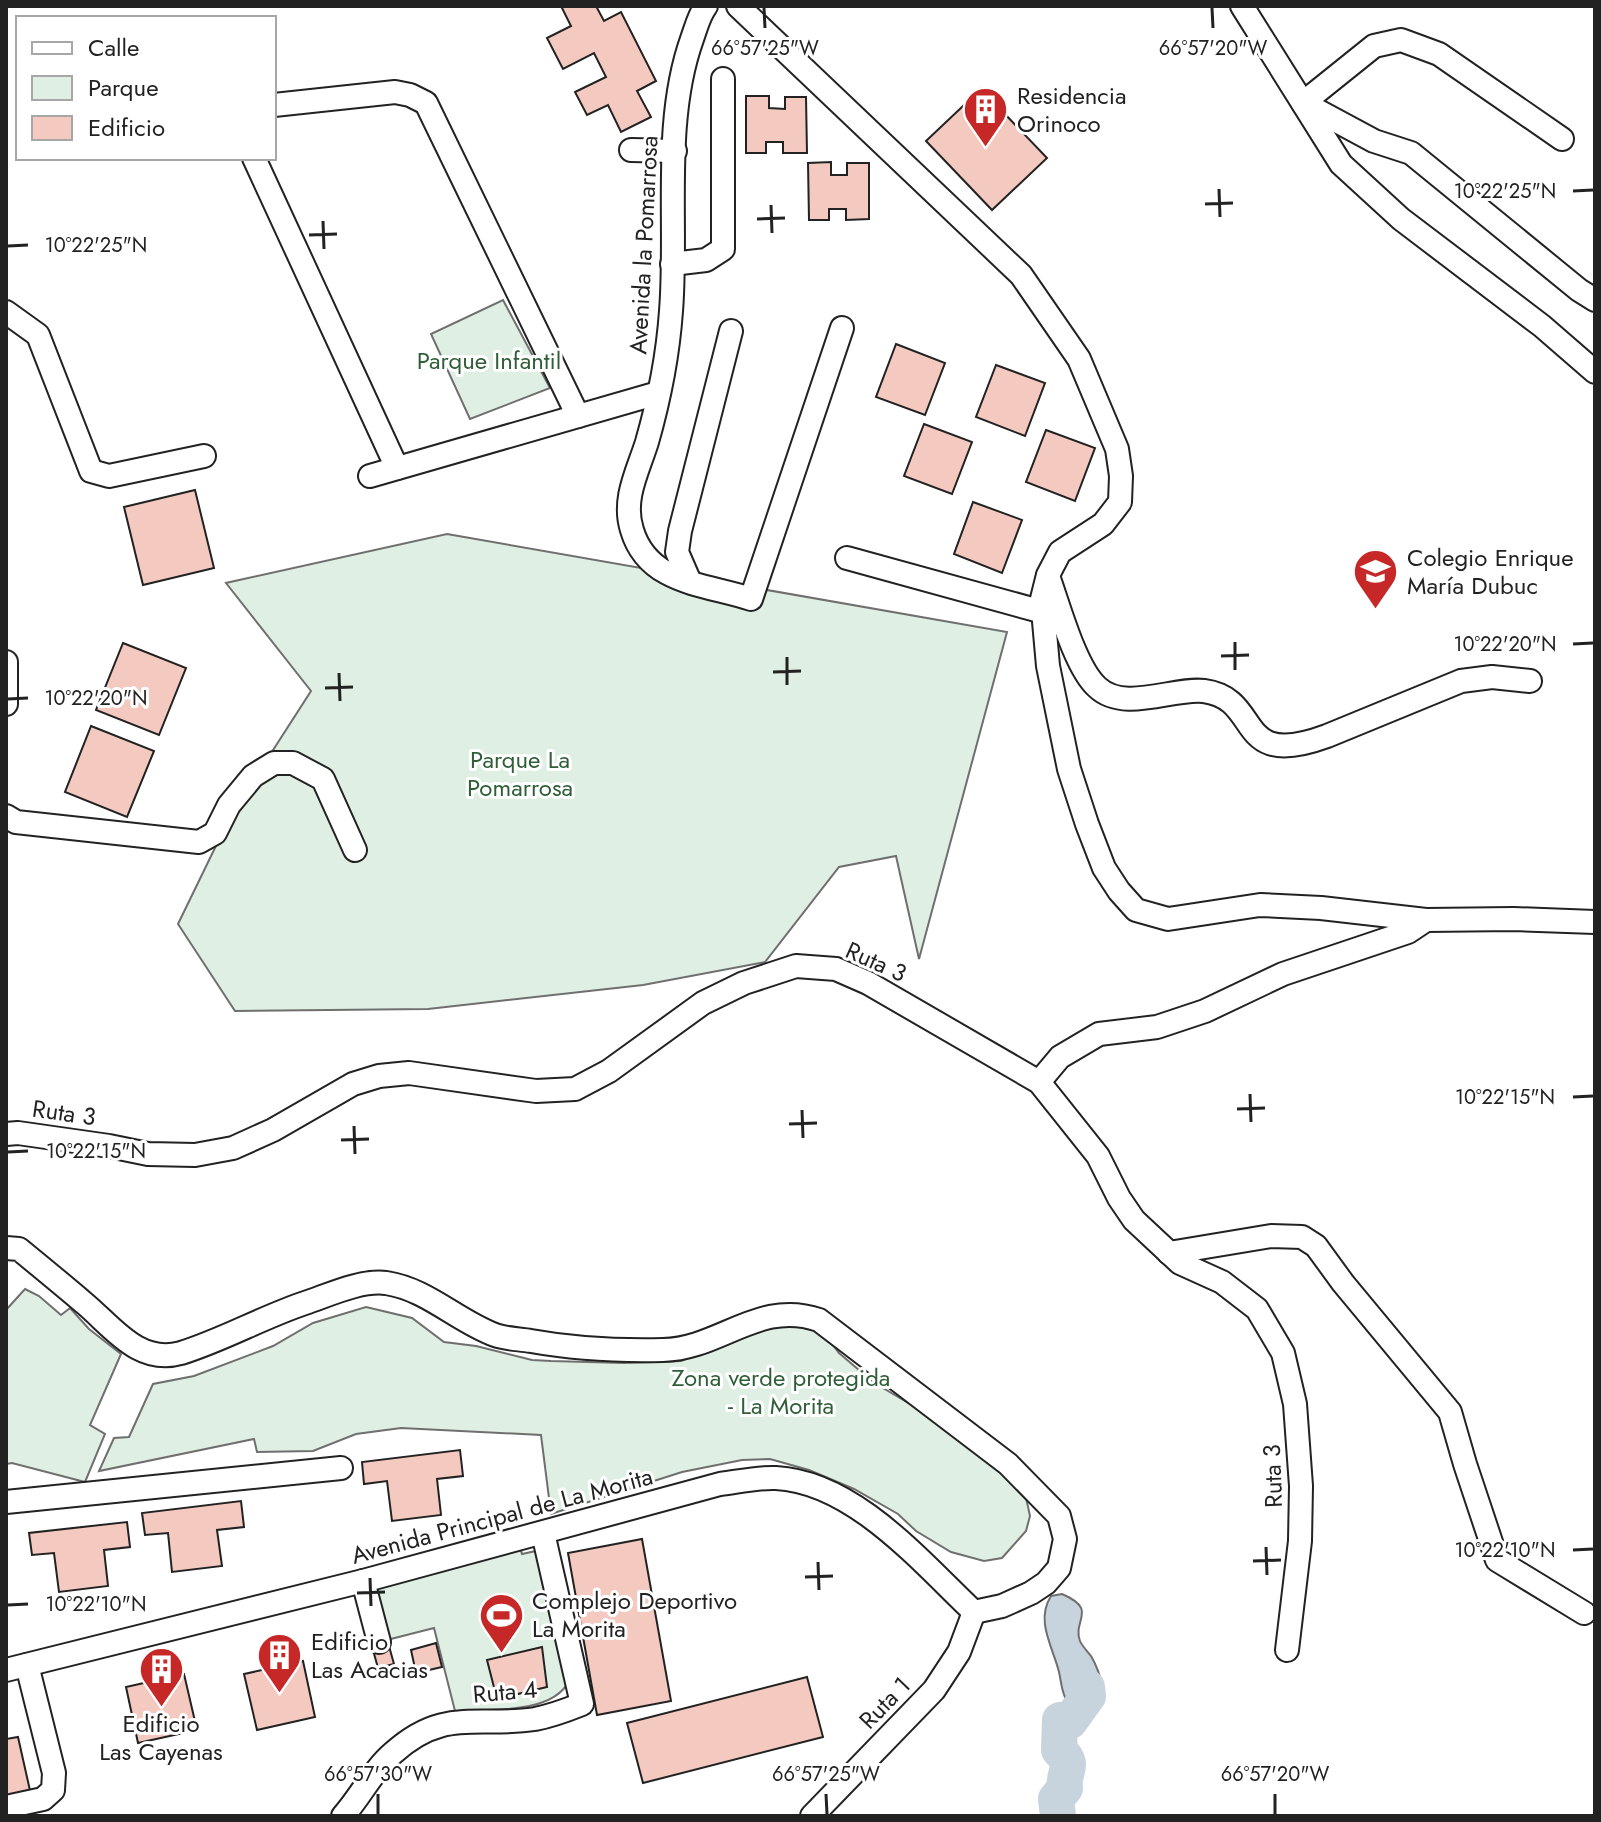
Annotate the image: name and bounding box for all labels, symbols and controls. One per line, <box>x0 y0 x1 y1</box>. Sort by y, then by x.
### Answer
legend <box>16 16 276 160</box>
text: Calle <box>88 30 139 65</box>
text: 66°57'25"W <box>711 34 819 63</box>
text: 66°57'20"W <box>1159 34 1267 63</box>
text: Parque <box>88 70 159 105</box>
place label: Residencia Orinoco <box>1017 78 1127 141</box>
building icon: Residencia Orinoco <box>962 86 1010 149</box>
text: Edificio <box>88 110 165 145</box>
street label: Avenida la Pomarrosa <box>620 135 667 355</box>
text: 10°22'25"N <box>1454 177 1556 206</box>
text: 10°22'25"N <box>45 231 147 260</box>
park label: Parque Infantil <box>417 343 561 378</box>
place label: Colegio Enrique María Dubuc <box>1407 540 1574 603</box>
school or university icon: Colegio Enrique María Dubuc <box>1352 548 1400 611</box>
text: 10°22'20"N <box>1453 630 1557 659</box>
text: 10°22'20"N <box>44 684 148 713</box>
park label: Parque La Pomarrosa <box>467 742 573 805</box>
street label: Ruta 3 <box>840 933 912 990</box>
text: 10°22'15"N <box>1455 1083 1555 1112</box>
street label: Ruta 3 <box>30 1091 98 1134</box>
text: 10°22'15"N <box>46 1137 146 1166</box>
park label: Zona verde protegida - La Morita <box>672 1360 890 1423</box>
street label: Ruta 3 <box>1254 1444 1291 1508</box>
street label: Avenida Principal de La Morita <box>347 1458 657 1573</box>
text: 10°22'10"N <box>1455 1536 1555 1565</box>
place label: Complejo Deportivo La Morita <box>532 1583 737 1646</box>
text: 10°22'10"N <box>46 1590 146 1619</box>
sports icon: Complejo Deportivo La Morita <box>477 1591 525 1654</box>
place label: Edificio Las Acacias <box>311 1624 428 1687</box>
building icon: Edificio Las Acacias <box>256 1632 304 1695</box>
building icon: Edificio Las Cayenas <box>137 1646 185 1709</box>
street label: Ruta 1 <box>851 1668 919 1737</box>
street label: Ruta 4 <box>471 1671 539 1712</box>
place label: Edificio Las Cayenas <box>99 1706 223 1769</box>
text: 66°57'30"W <box>324 1760 432 1789</box>
text: 66°57'25"W <box>772 1760 880 1789</box>
text: 66°57'20"W <box>1221 1760 1329 1789</box>

